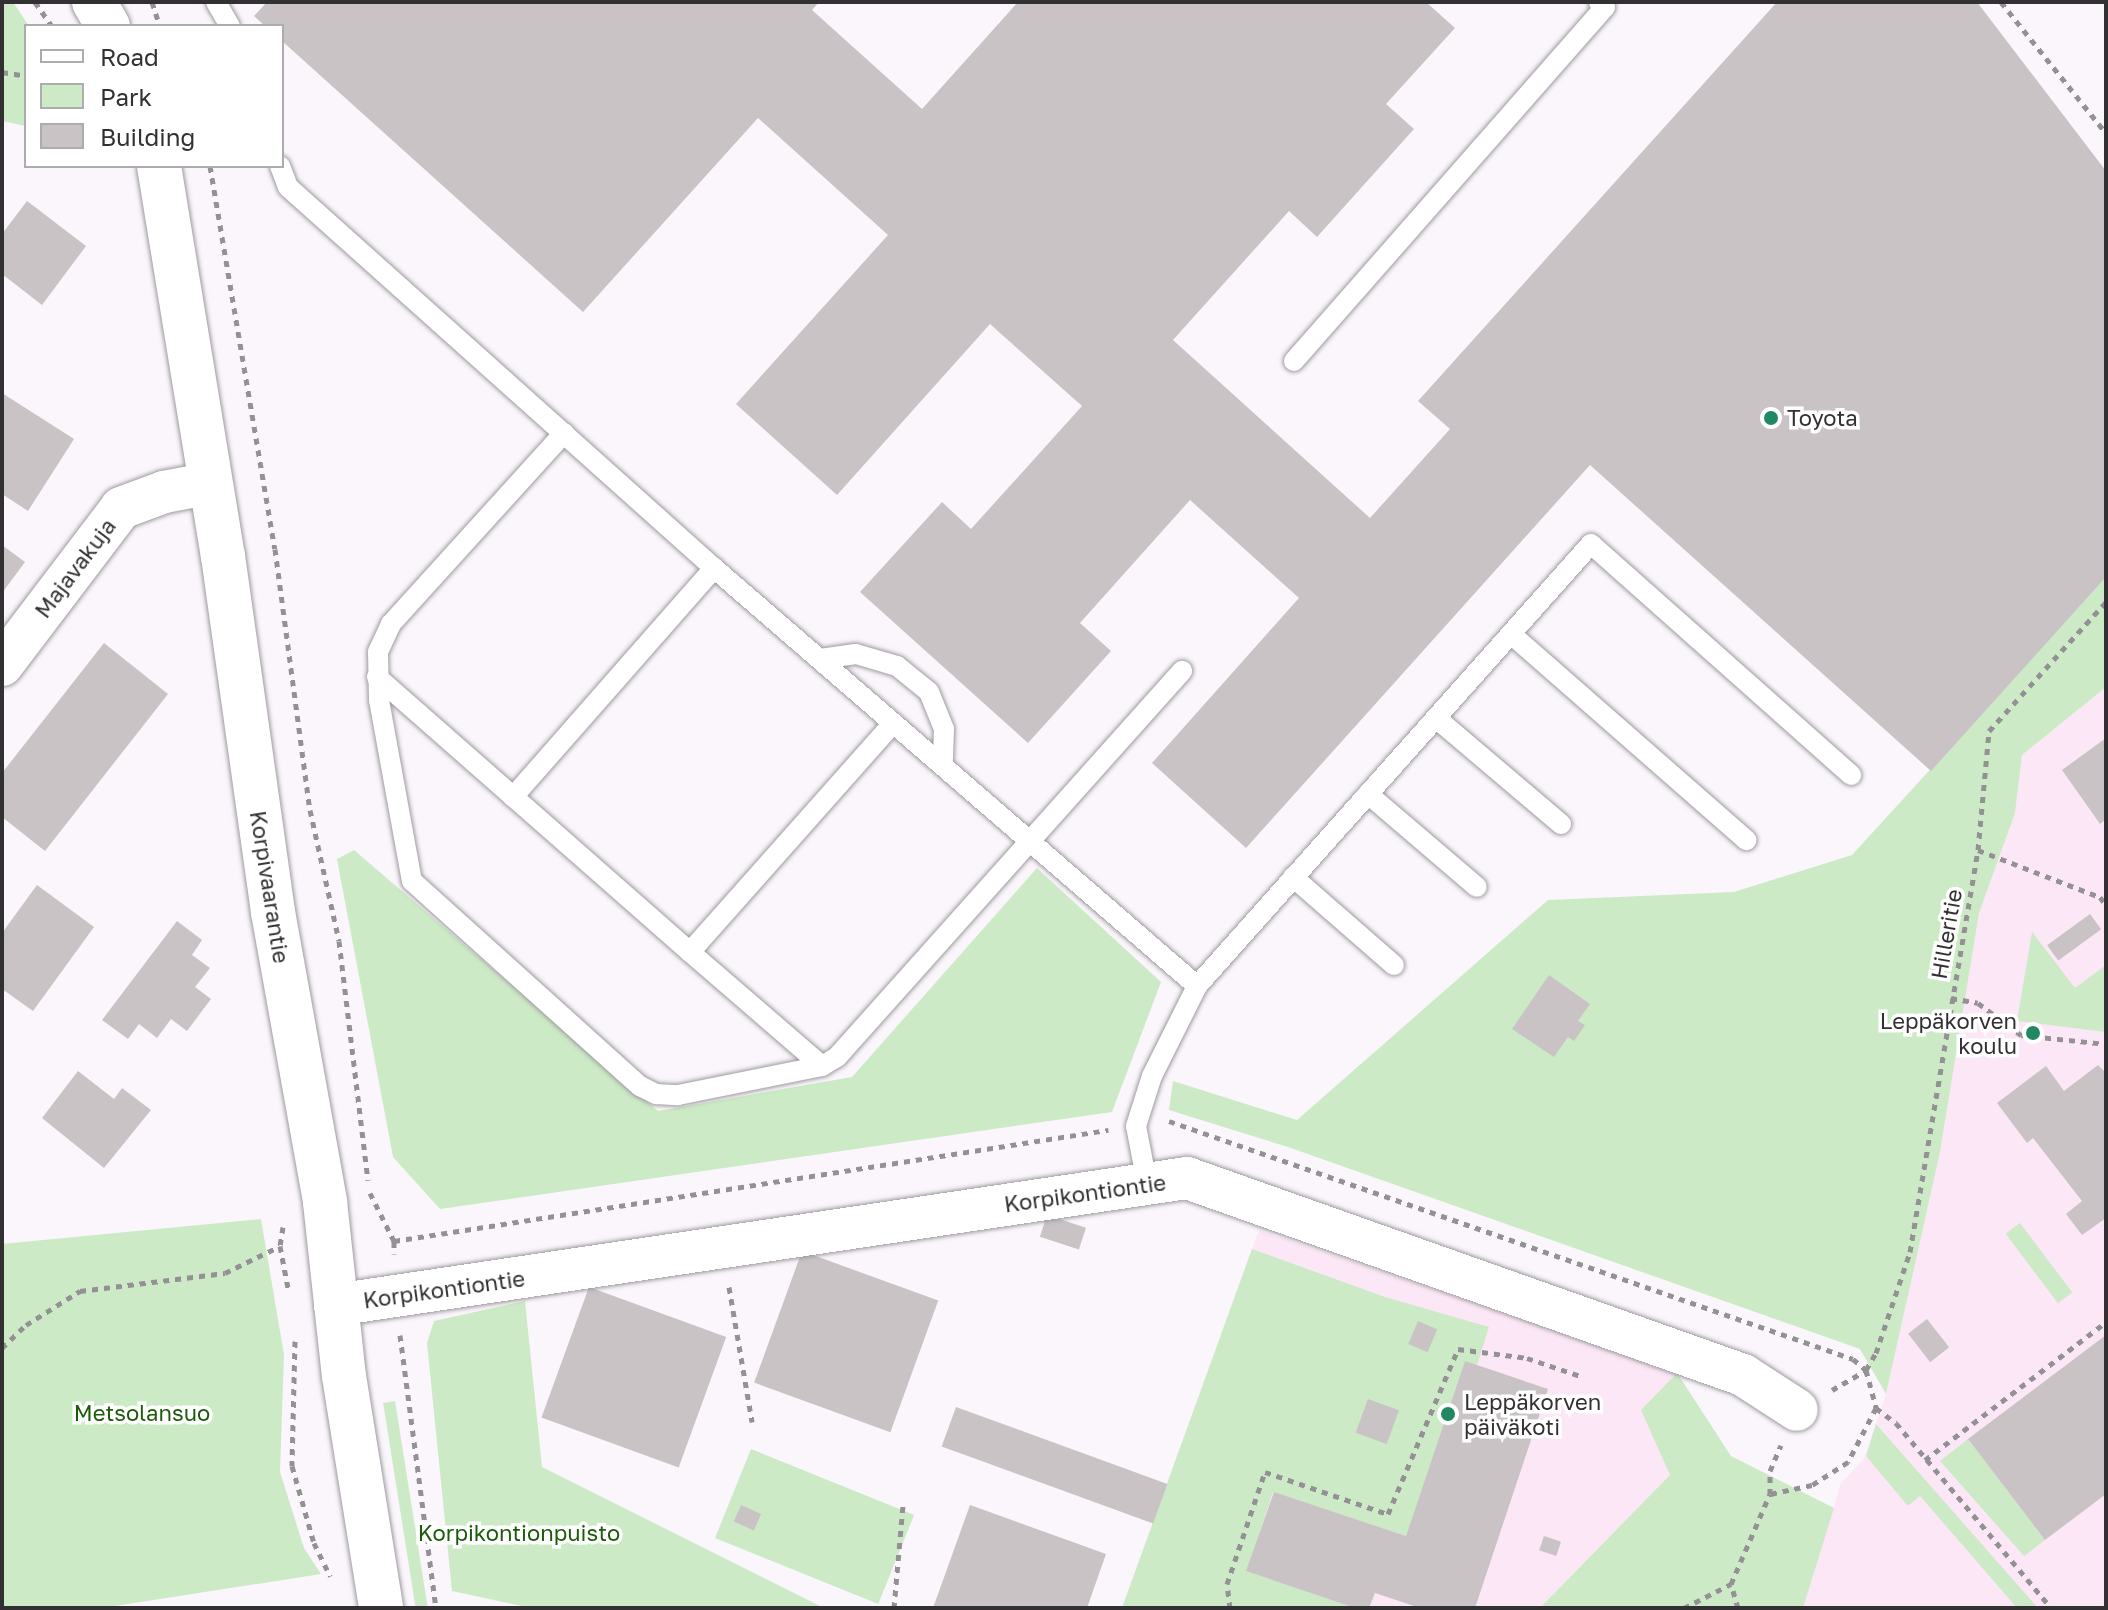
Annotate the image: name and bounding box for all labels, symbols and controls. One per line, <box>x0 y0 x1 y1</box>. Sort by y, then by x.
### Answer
legend <box>24 24 284 168</box>
text: Road <box>100 42 159 71</box>
text: Park <box>100 82 152 111</box>
text: Building <box>100 122 195 151</box>
place label: Toyota <box>1787 405 1858 431</box>
marker: Toyota <box>1762 409 1780 427</box>
street label: Majavakuja <box>29 513 121 623</box>
street label: Korpivaarantie <box>245 809 295 965</box>
street label: Hilleritie <box>1925 887 1967 981</box>
place label: Leppäkorven koulu <box>1880 1007 2017 1058</box>
marker: Leppäkorven koulu <box>2024 1024 2042 1042</box>
street label: Korpikontiontie <box>1002 1169 1168 1217</box>
street label: Korpikontiontie <box>361 1265 527 1313</box>
place label: Leppäkorven päiväkoti <box>1464 1388 1601 1440</box>
park label: Metsolansuo <box>74 1400 210 1426</box>
marker: Leppäkorven päiväkoti <box>1439 1405 1457 1423</box>
park label: Korpikontionpuisto <box>418 1520 620 1546</box>

